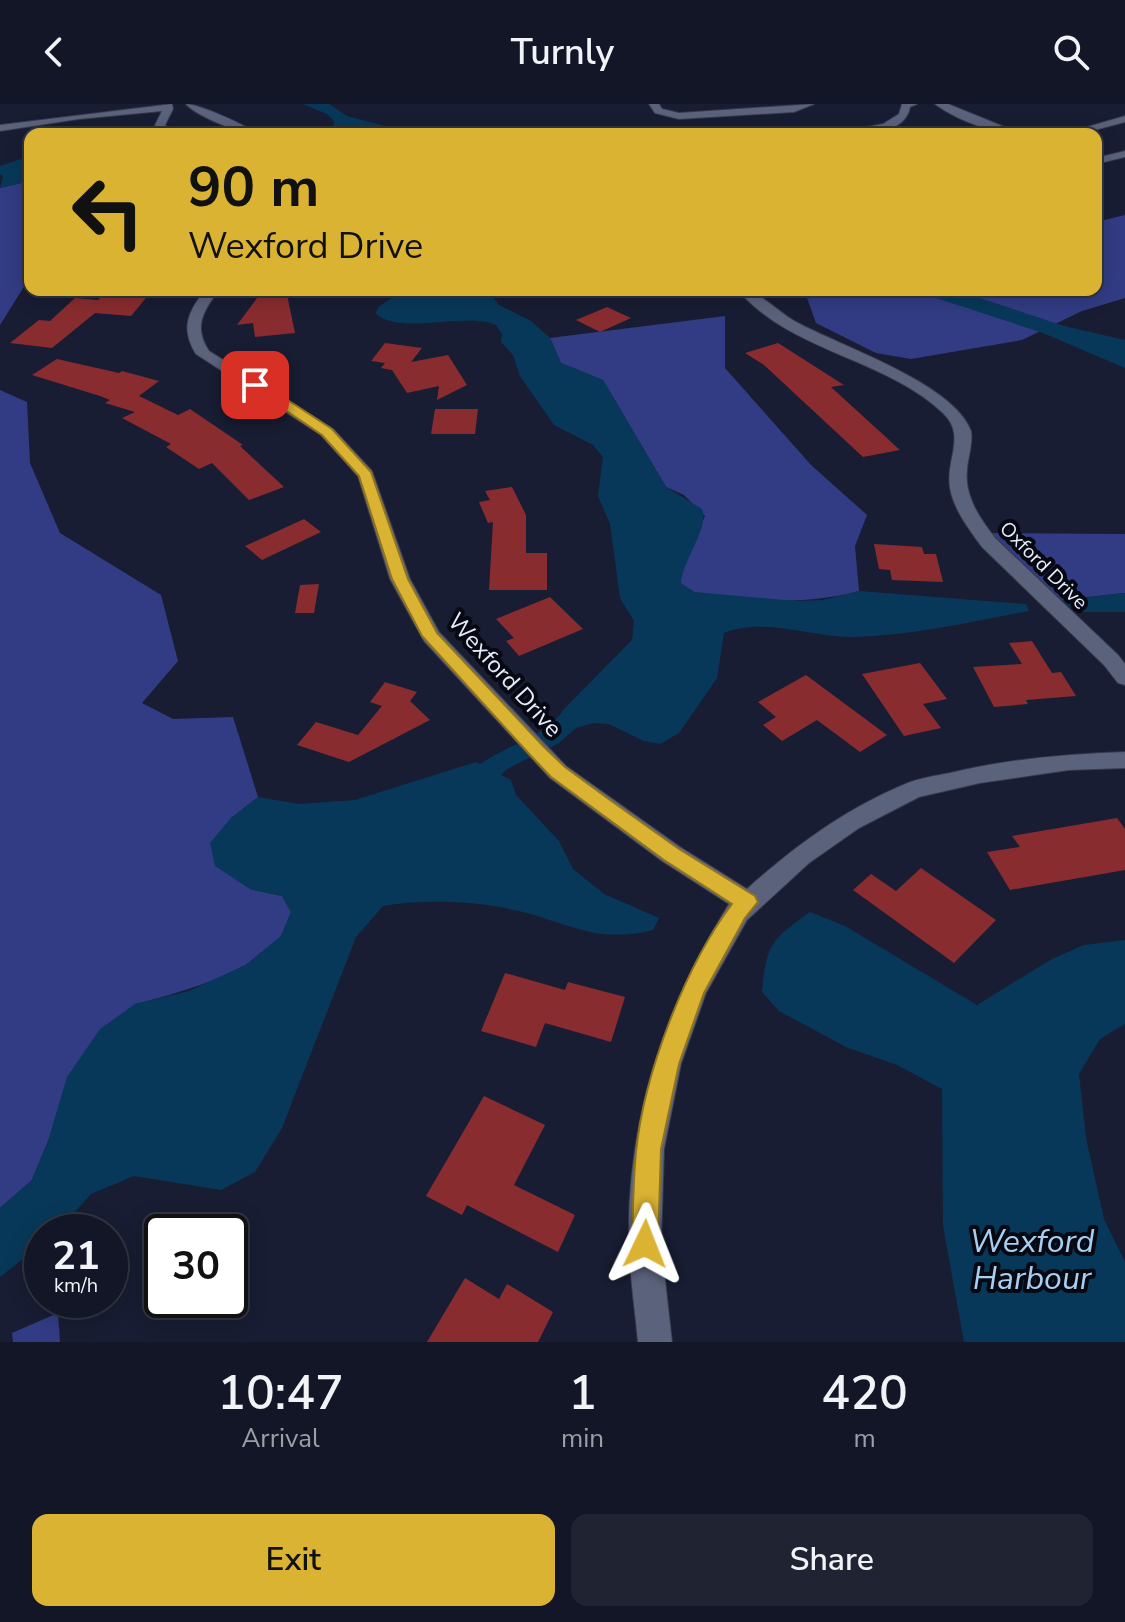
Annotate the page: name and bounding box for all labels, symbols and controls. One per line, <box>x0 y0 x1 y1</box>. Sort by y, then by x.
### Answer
text: Turnly <box>511 28 614 77</box>
icon: back <box>32 30 76 74</box>
icon: search <box>1049 30 1093 74</box>
text: 90 m <box>188 149 319 226</box>
icon: left <box>56 160 160 264</box>
text: Wexford Drive <box>188 222 423 271</box>
pin <box>221 351 289 419</box>
icon: arrive <box>233 363 277 407</box>
street label: Oxford Drive <box>994 515 1094 615</box>
street label: Wexford Drive <box>441 606 569 744</box>
position arrow <box>603 1202 687 1286</box>
speed limit sign: 30 <box>144 1214 248 1318</box>
water label: Wexford Harbour <box>970 1220 1095 1300</box>
text: 21 <box>52 1229 100 1283</box>
text: km/h <box>54 1272 98 1299</box>
text: 10:47 <box>217 1360 344 1426</box>
text: 1 <box>568 1360 597 1426</box>
text: 420 <box>821 1360 908 1426</box>
text: Arrival <box>241 1421 320 1456</box>
text: min <box>561 1421 604 1456</box>
text: m <box>853 1421 876 1456</box>
button: Exit <box>32 1514 555 1606</box>
button: Share <box>571 1514 1093 1606</box>

